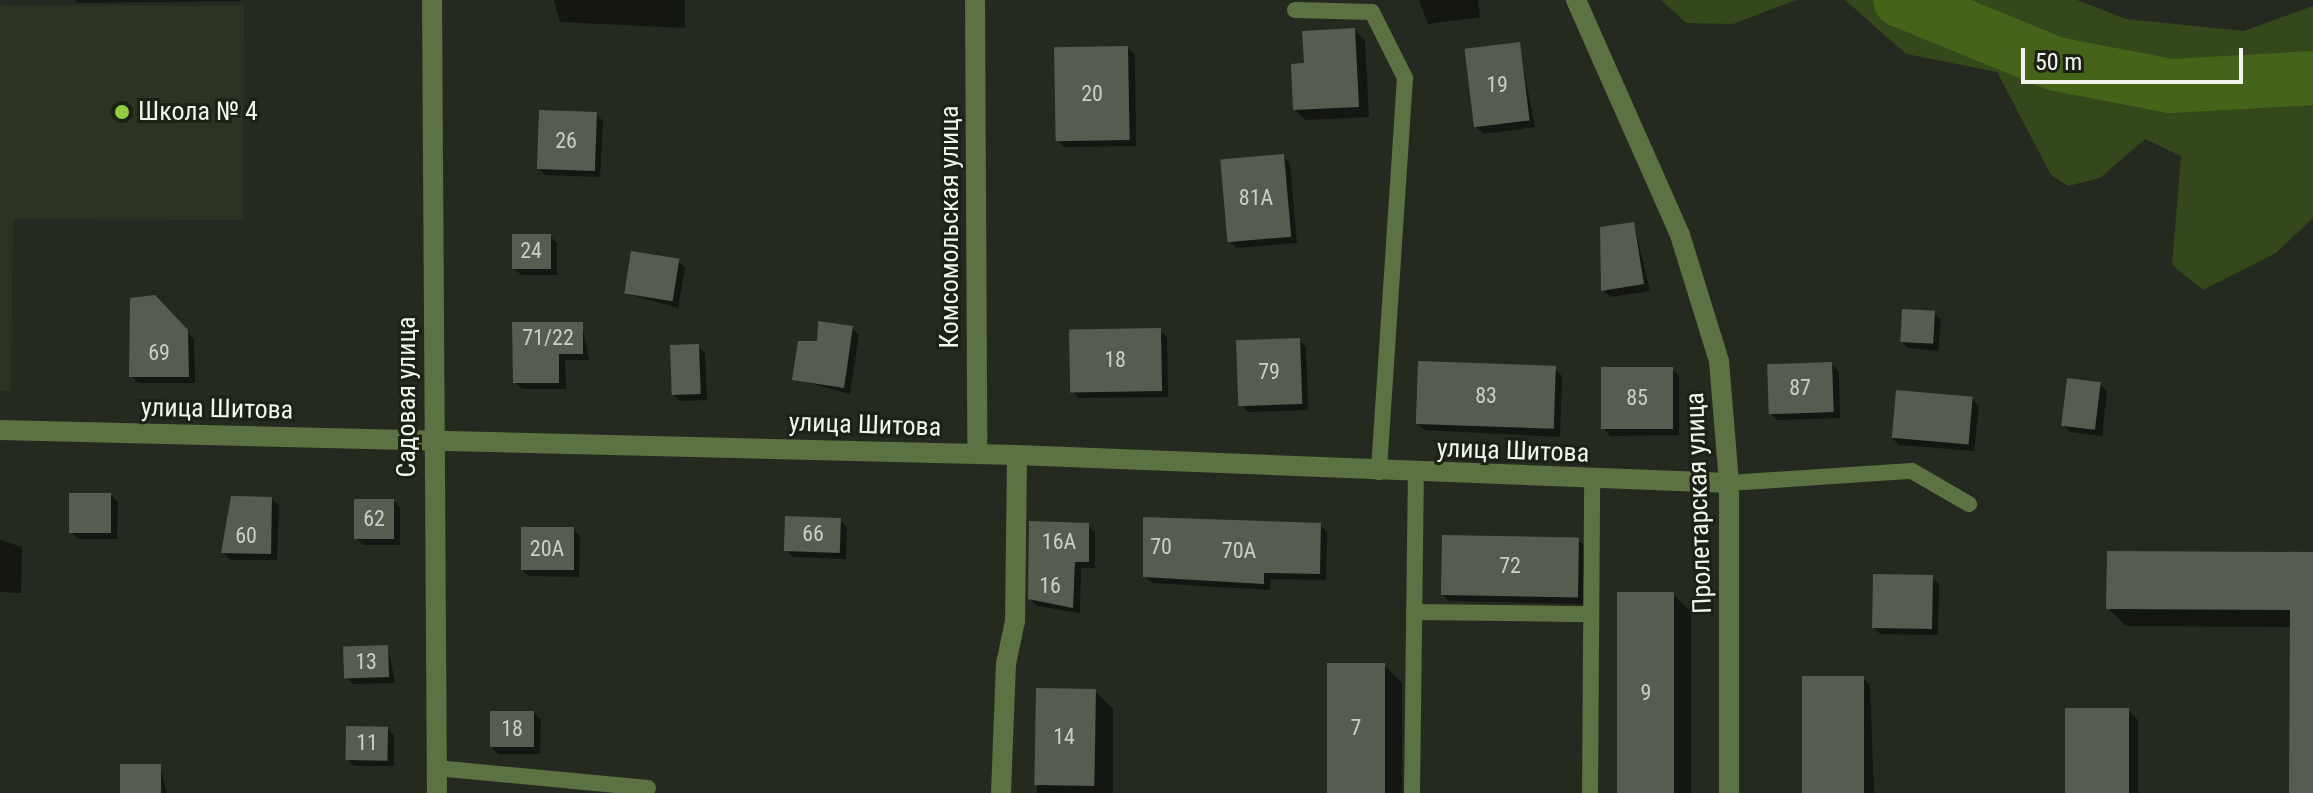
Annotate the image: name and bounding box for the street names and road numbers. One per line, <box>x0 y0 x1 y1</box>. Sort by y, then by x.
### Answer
street label: Комсомольская улица <box>934 106 966 348</box>
street label: Садовая улица <box>391 316 423 478</box>
street label: улица Шитова <box>141 392 293 426</box>
street label: Пролетарская улица <box>1680 392 1718 614</box>
street label: улица Шитова <box>788 407 942 443</box>
street label: улица Шитова <box>1436 433 1590 469</box>

